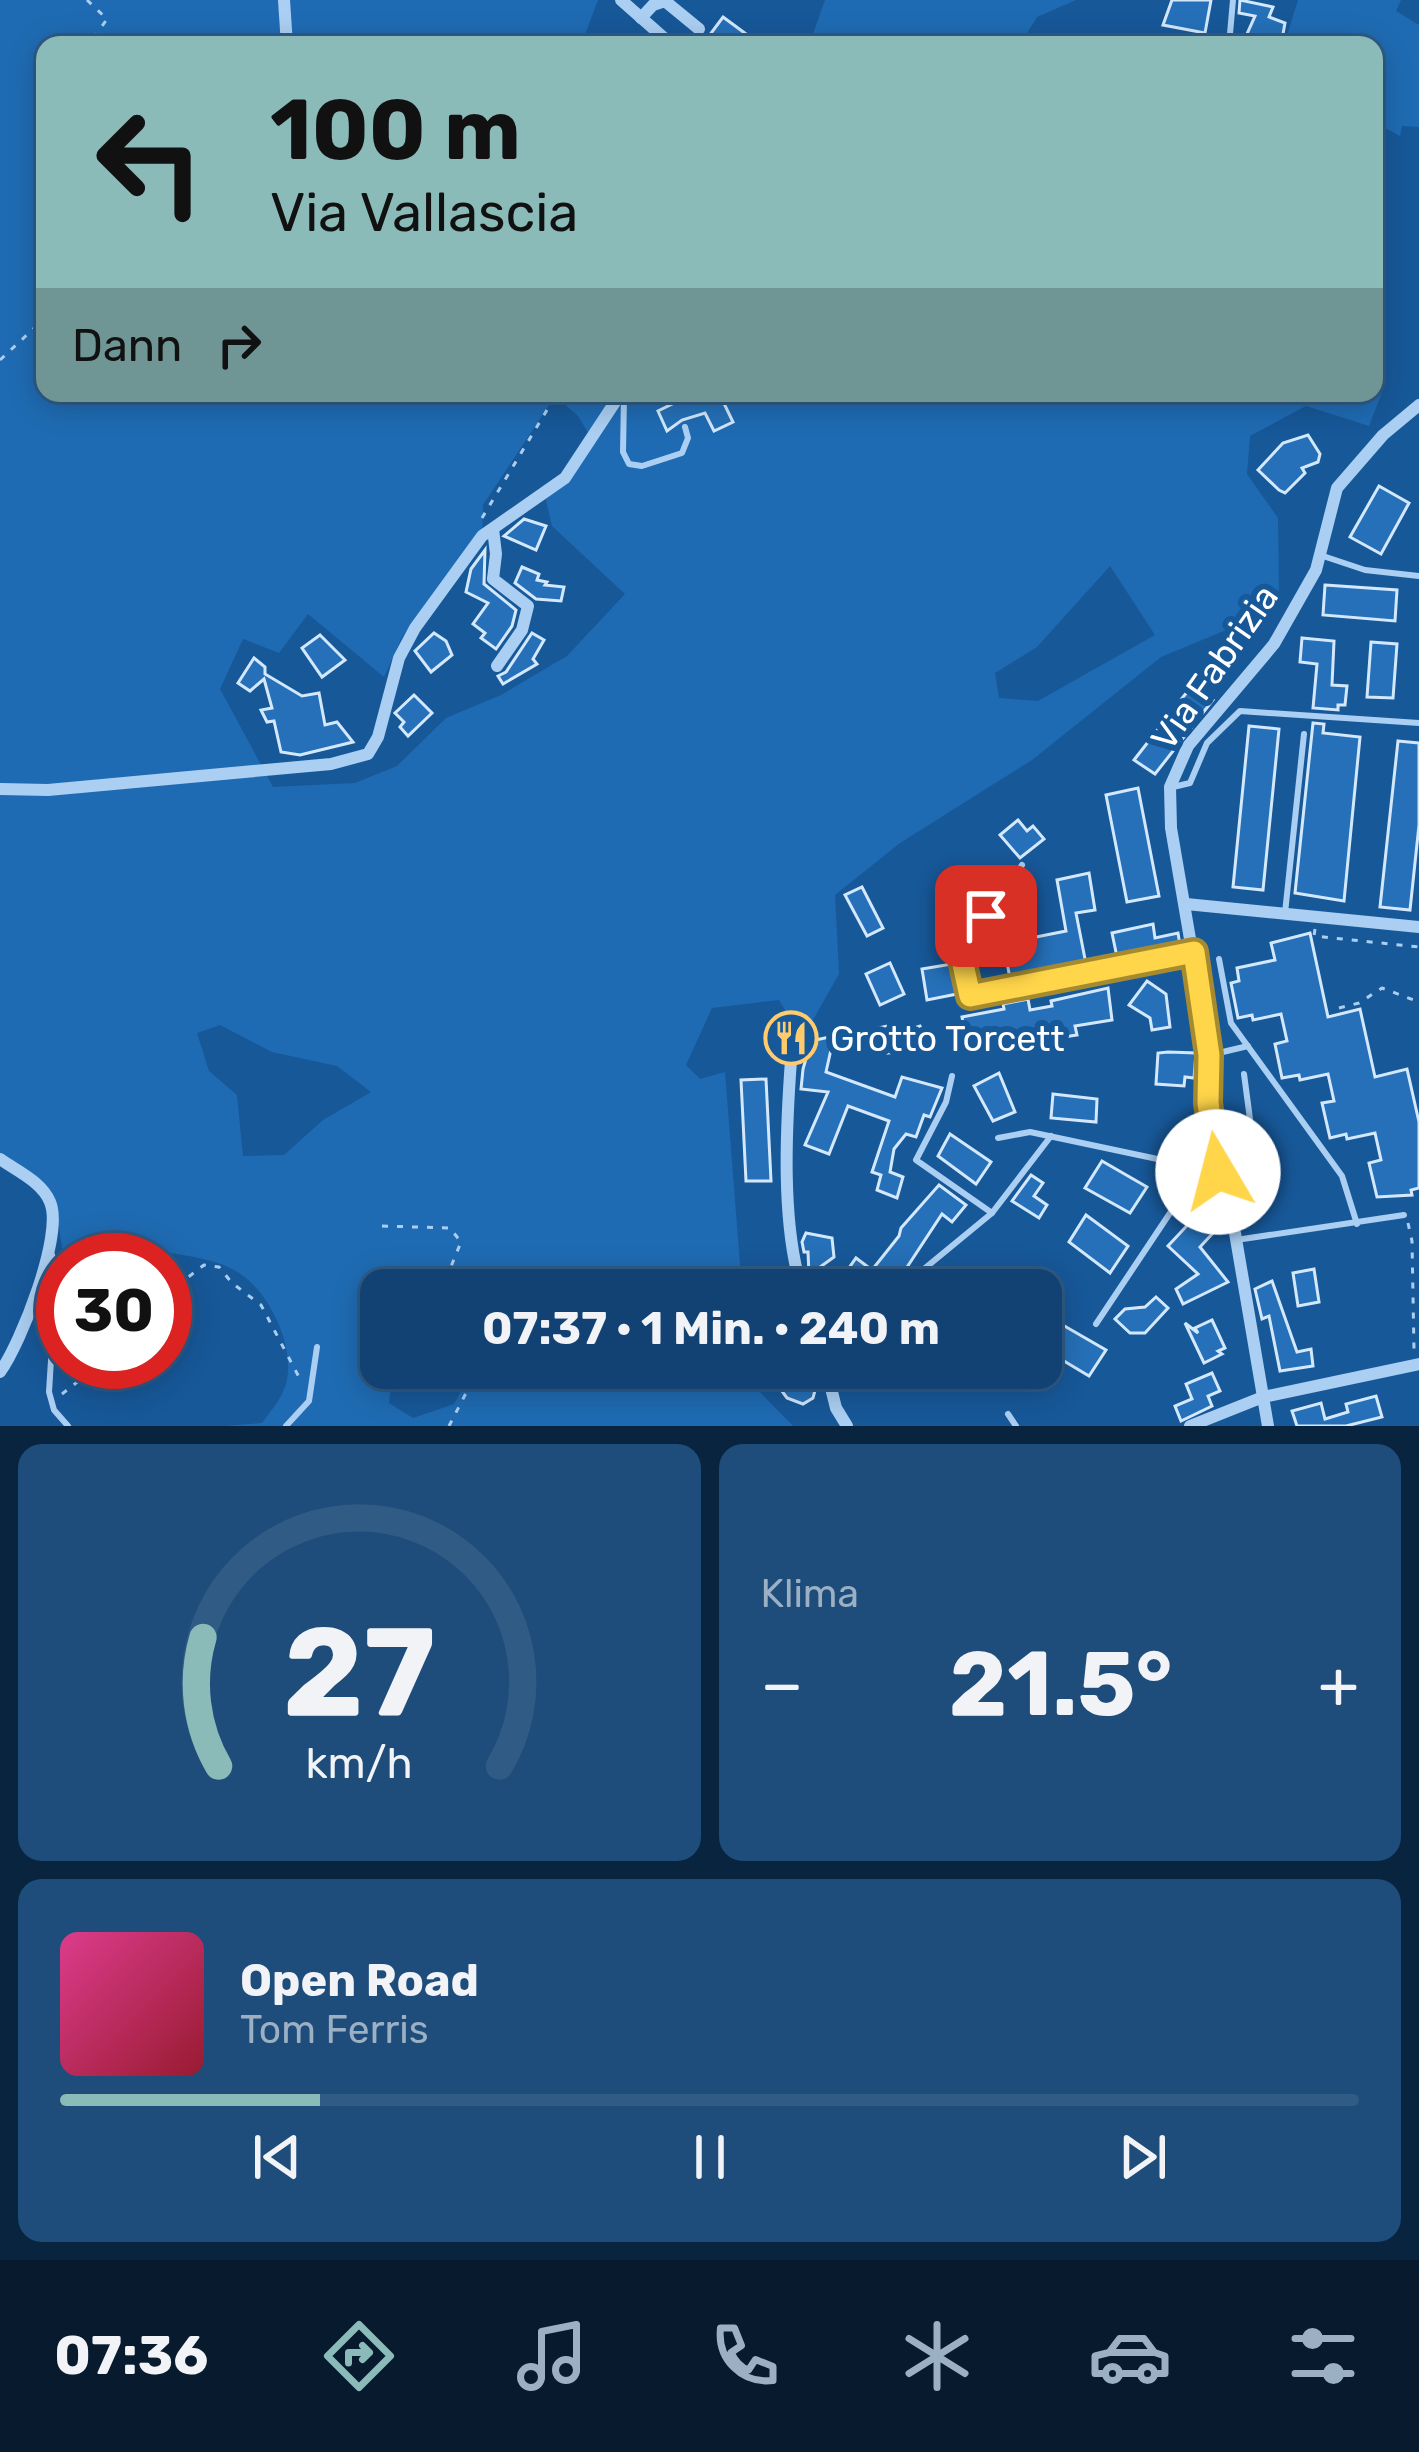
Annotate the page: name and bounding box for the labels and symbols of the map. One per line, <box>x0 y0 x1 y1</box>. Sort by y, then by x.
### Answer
street label: Via Fabrizia <box>1142 577 1287 758</box>
pin <box>935 865 1037 967</box>
restaurant icon: Grotto Torcett <box>763 1010 819 1066</box>
place label: Grotto Torcett <box>830 1017 1065 1060</box>
position arrow <box>1155 1109 1281 1235</box>
speed limit sign: 30 <box>36 1233 192 1389</box>

